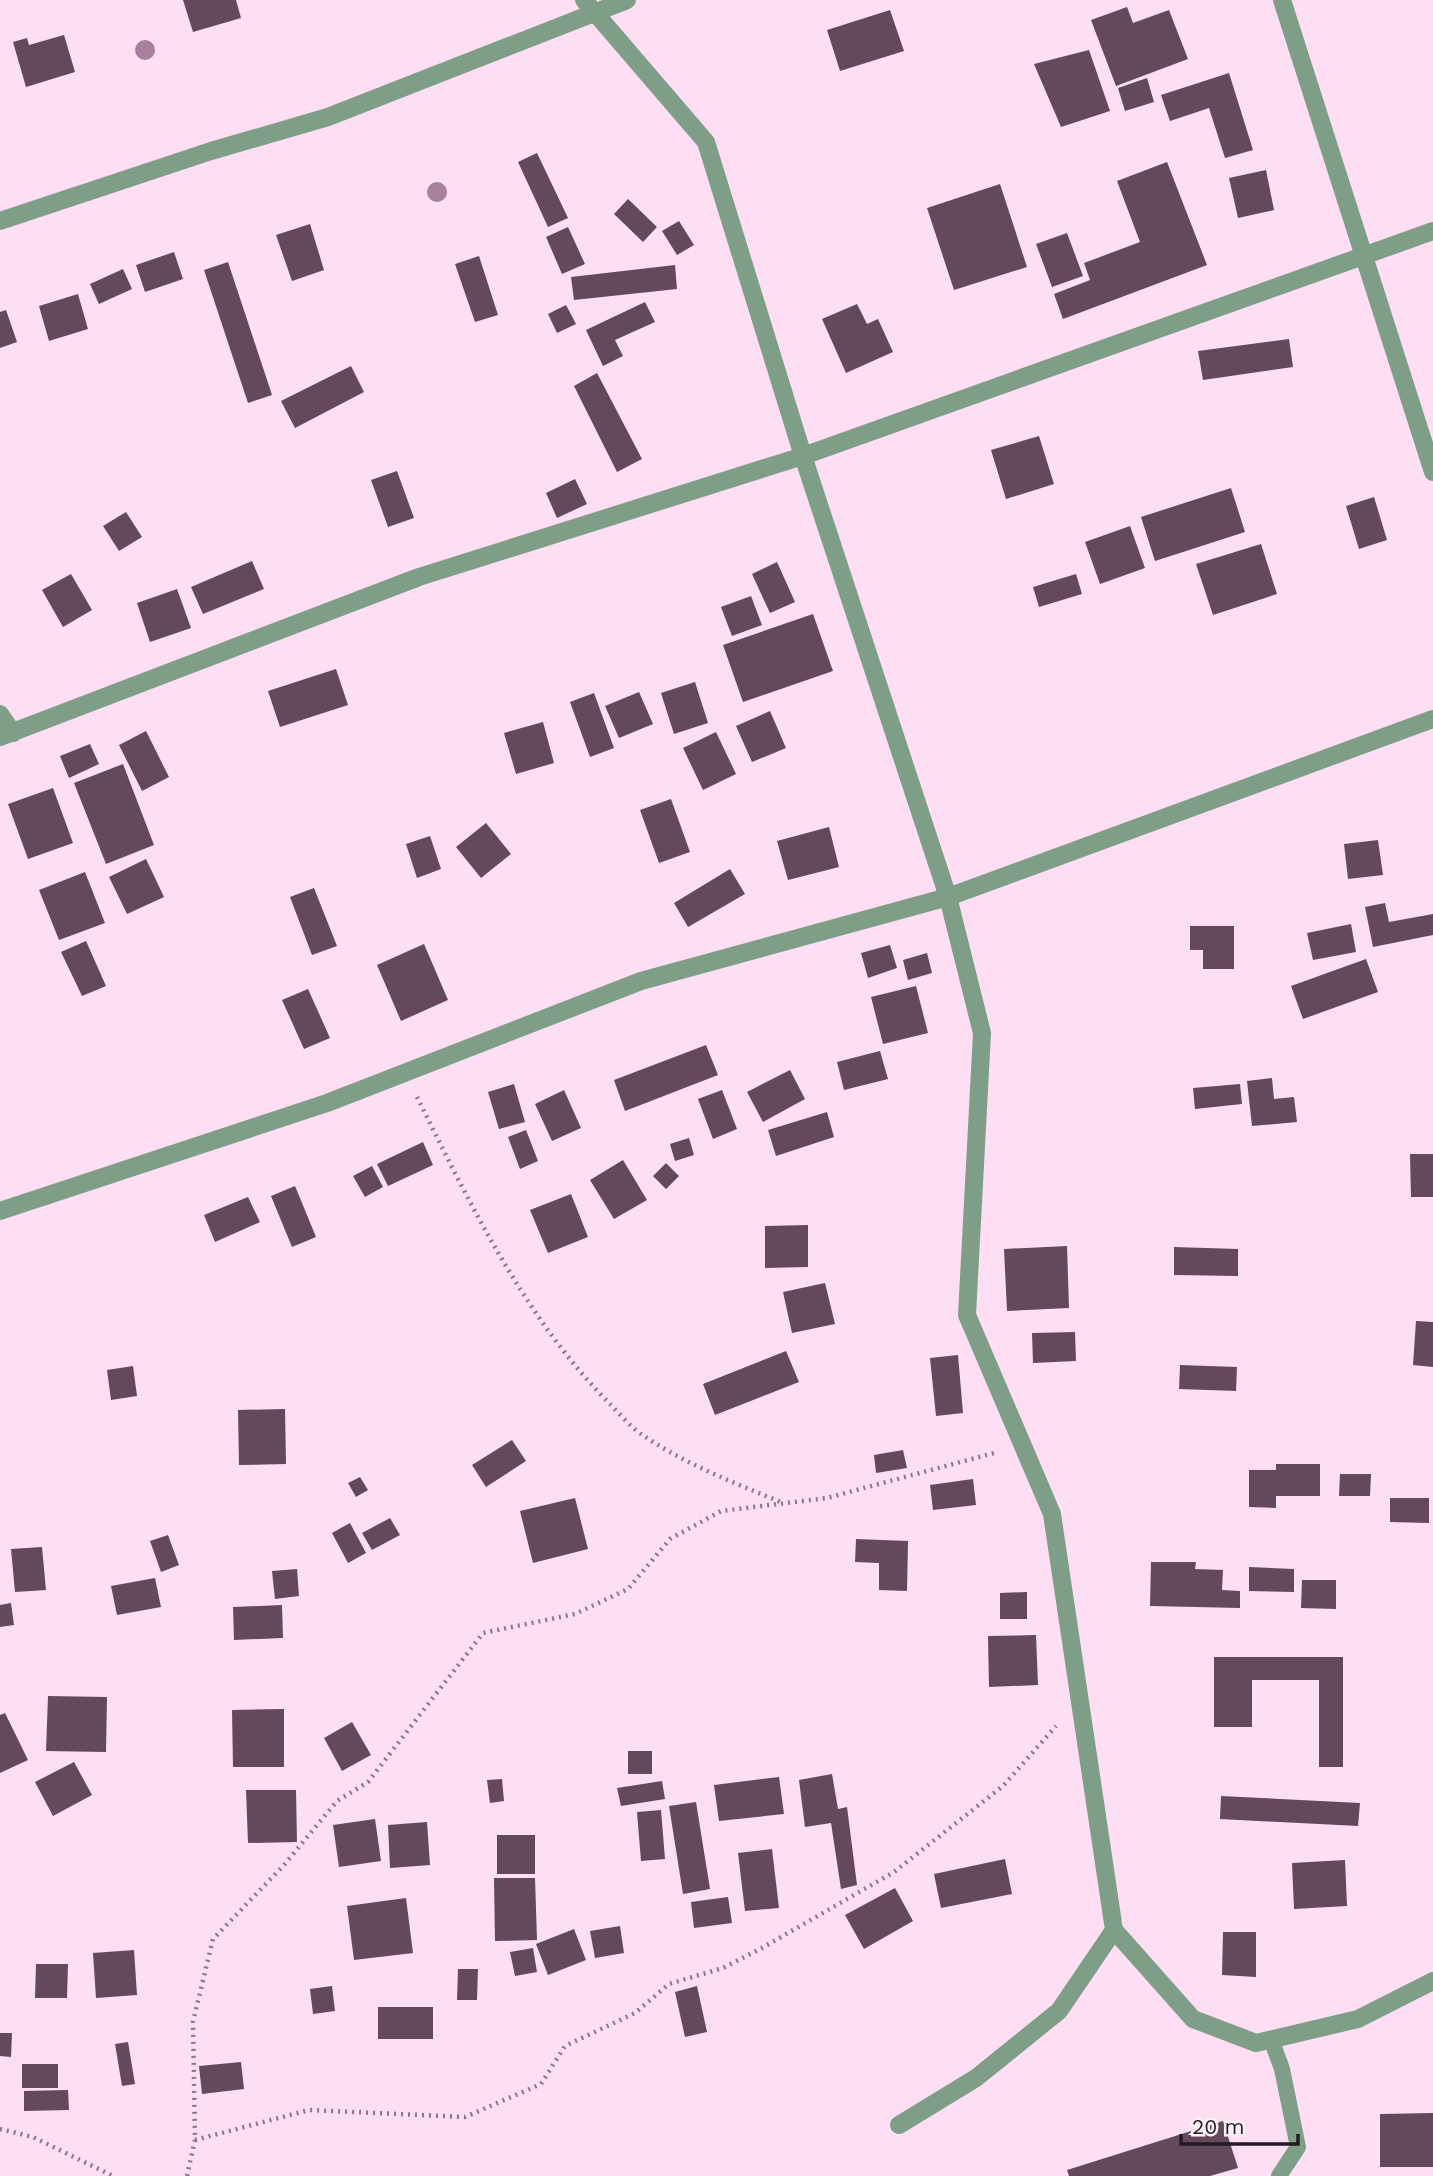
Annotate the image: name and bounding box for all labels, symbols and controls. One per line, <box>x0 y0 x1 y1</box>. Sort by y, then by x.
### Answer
scale bar <box>1181 2102 1298 2146</box>
text: 20 m <box>1192 2114 1244 2139</box>

